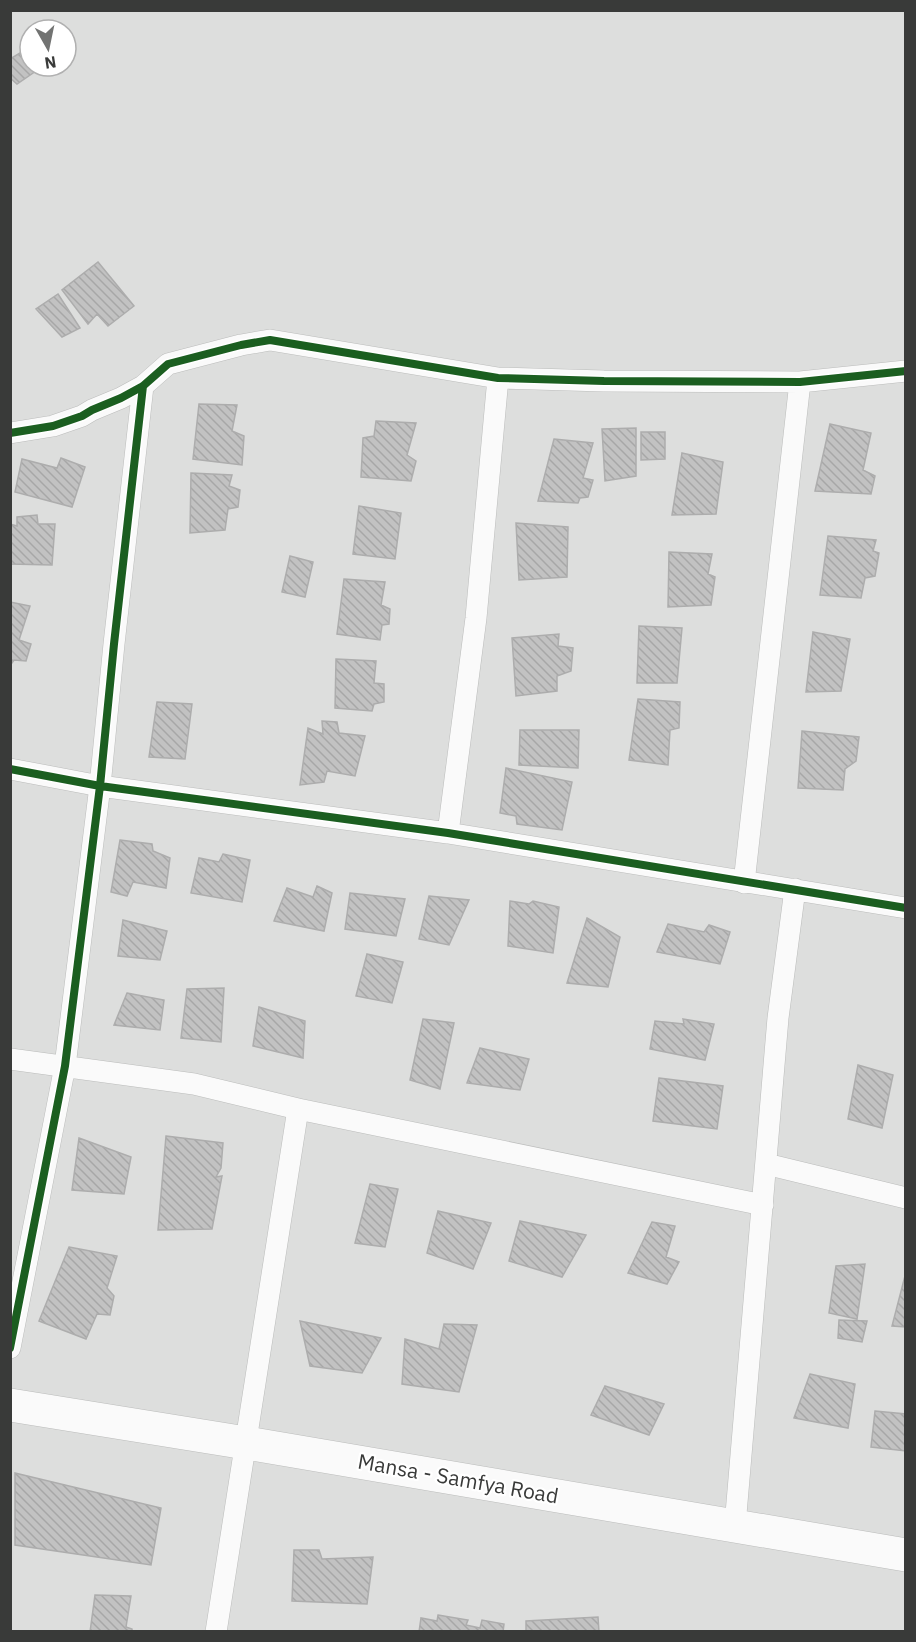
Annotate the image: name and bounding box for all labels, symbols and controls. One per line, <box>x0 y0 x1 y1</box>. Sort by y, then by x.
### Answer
north arrow <box>18 18 78 78</box>
text: N <box>43 52 58 74</box>
street label: Mansa - Samfya Road <box>356 1447 561 1509</box>

